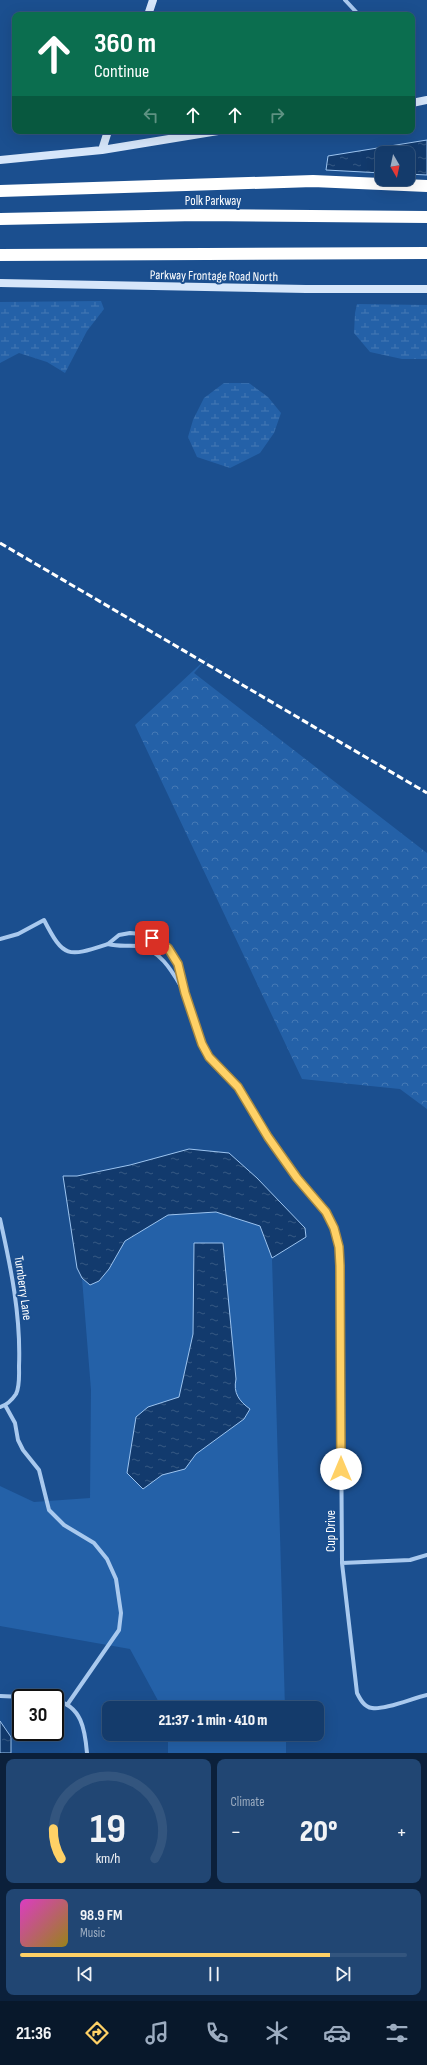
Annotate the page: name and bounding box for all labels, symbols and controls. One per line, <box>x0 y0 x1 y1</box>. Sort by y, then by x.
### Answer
text: 360 m <box>94 27 156 60</box>
icon: ahead <box>28 28 80 80</box>
text: Continue <box>94 61 149 82</box>
icon: left <box>140 104 162 126</box>
icon: ahead <box>182 104 204 126</box>
icon: ahead <box>224 104 246 126</box>
icon: right <box>266 104 288 126</box>
north arrow <box>375 146 415 186</box>
map controls <box>375 146 415 186</box>
street label: Polk Parkway <box>185 193 241 209</box>
street label: Parkway Frontage Road North <box>150 267 278 285</box>
pin <box>135 921 169 955</box>
icon: arrive <box>141 927 163 949</box>
street label: Turnberry Lane <box>11 1255 35 1321</box>
position arrow <box>320 1448 362 1490</box>
street label: Cup Drive <box>323 1510 339 1552</box>
speed limit sign: 30 <box>12 1689 64 1741</box>
text: 21:37 · 1 min · 410 m <box>159 1711 267 1730</box>
text: Climate <box>231 1794 264 1810</box>
text: 19 <box>90 1805 126 1854</box>
text: 20° <box>300 1814 338 1850</box>
text: − <box>231 1819 241 1846</box>
text: + <box>396 1819 407 1846</box>
text: km/h <box>96 1850 121 1867</box>
text: 98.9 FM <box>80 1906 123 1925</box>
text: Music <box>80 1925 105 1941</box>
icon: previous <box>74 1963 96 1985</box>
icon: pause <box>203 1963 225 1985</box>
icon: next <box>332 1963 354 1985</box>
icon: directions <box>83 2019 111 2047</box>
icon: music <box>143 2019 171 2047</box>
icon: phone <box>203 2019 231 2047</box>
icon: climate <box>263 2019 291 2047</box>
icon: car <box>323 2019 351 2047</box>
icon: filters <box>383 2019 411 2047</box>
text: 21:36 <box>16 2023 51 2044</box>

